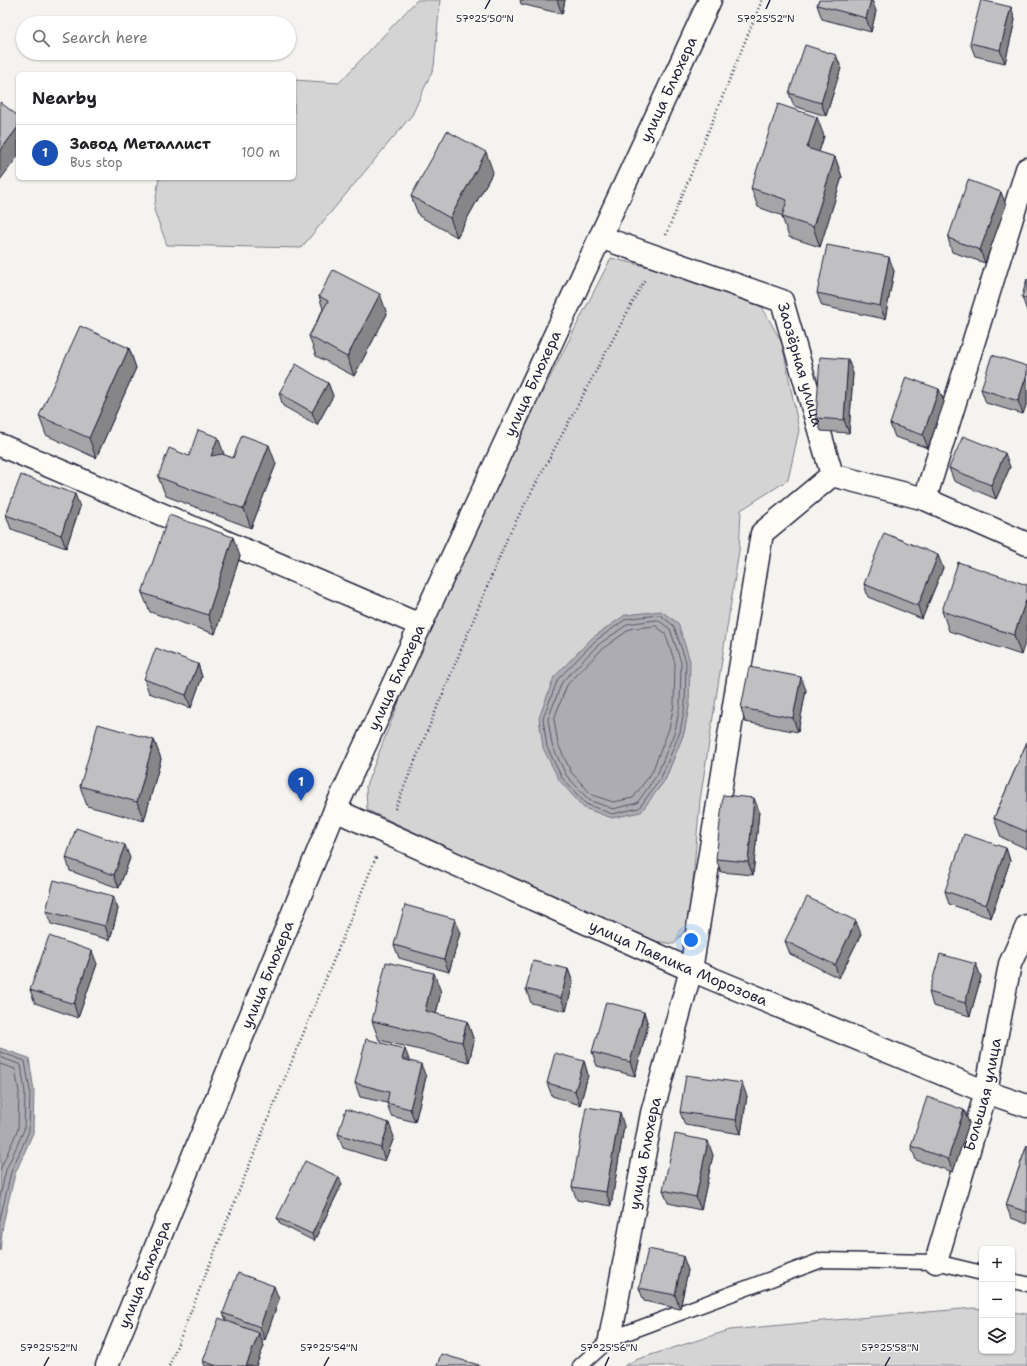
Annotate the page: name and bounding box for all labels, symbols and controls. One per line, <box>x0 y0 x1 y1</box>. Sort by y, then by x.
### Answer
text: 57°25'50"N <box>456 12 514 25</box>
text: 57°25'52"N <box>737 12 795 25</box>
search box <box>16 16 296 60</box>
icon: search <box>30 27 52 49</box>
text: Search here <box>62 28 148 48</box>
street label: улица Блюхера <box>635 33 702 146</box>
text: Nearby <box>32 87 97 109</box>
text: Завод Металлист <box>70 134 211 154</box>
text: 1 <box>42 144 48 161</box>
text: 100 m <box>241 144 280 161</box>
text: Bus stop <box>70 154 122 171</box>
street label: Заозёрная улица <box>773 300 828 430</box>
street label: улица Блюхера <box>499 327 566 440</box>
street label: улица Блюхера <box>363 621 430 734</box>
pin: 1 <box>288 768 314 801</box>
street label: улица Павлика Морозова <box>586 915 771 1011</box>
street label: улица Блюхера <box>236 917 299 1032</box>
your location <box>681 930 701 950</box>
street label: Большая улица <box>959 1036 1006 1153</box>
street label: улица Блюхера <box>624 1094 666 1211</box>
street label: улица Блюхера <box>114 1217 176 1331</box>
map controls <box>979 1246 1015 1354</box>
button: + <box>979 1246 1015 1282</box>
button: − <box>979 1282 1015 1318</box>
button: layers <box>979 1318 1015 1354</box>
text: 57°25'52"N <box>20 1341 78 1354</box>
text: 57°25'54"N <box>300 1341 358 1354</box>
text: 57°25'56"N <box>580 1341 638 1354</box>
text: 57°25'58"N <box>861 1341 919 1354</box>

